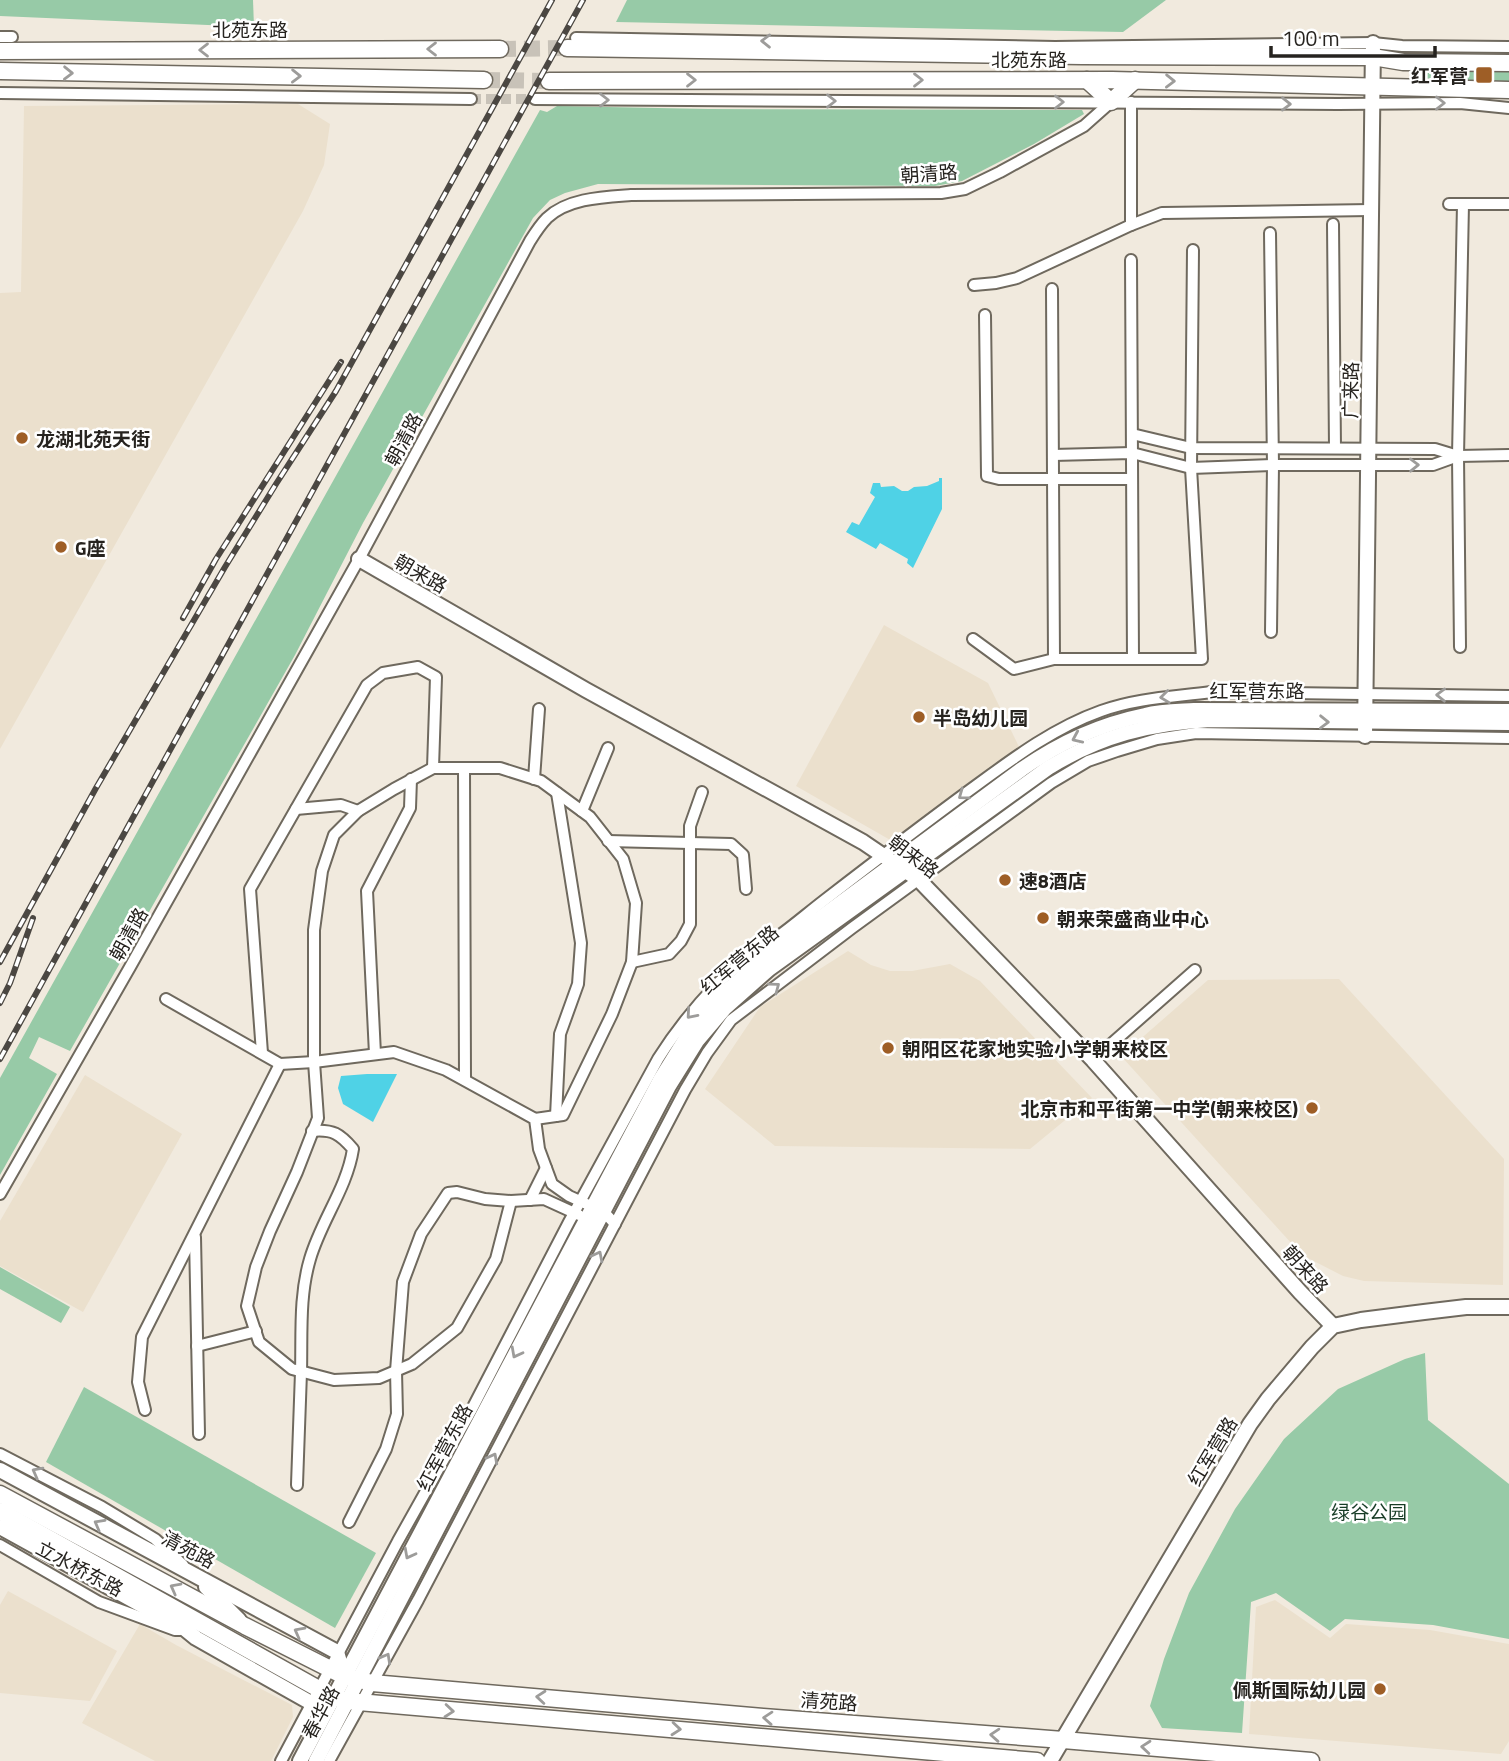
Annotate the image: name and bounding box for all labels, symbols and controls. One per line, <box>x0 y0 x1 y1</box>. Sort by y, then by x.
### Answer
scale bar <box>1271 14 1436 58</box>
street label: 北苑东路 <box>212 15 288 44</box>
text: 100 m <box>1282 22 1339 54</box>
one-way arrow <box>760 33 771 49</box>
one-way arrow <box>426 41 437 57</box>
one-way arrow <box>199 42 209 58</box>
street label: 北苑东路 <box>991 45 1067 74</box>
place label: 红军营 <box>1411 61 1468 90</box>
one-way arrow <box>63 65 74 80</box>
marker: 红军营 <box>1474 65 1494 85</box>
one-way arrow <box>290 69 301 84</box>
one-way arrow <box>686 72 697 88</box>
one-way arrow <box>914 72 924 88</box>
one-way arrow <box>1165 74 1176 89</box>
one-way arrow <box>599 92 609 108</box>
one-way arrow <box>826 93 837 109</box>
one-way arrow <box>1054 94 1064 110</box>
one-way arrow <box>1436 95 1446 111</box>
one-way arrow <box>1281 96 1292 112</box>
street label: 朝清路 <box>900 157 958 189</box>
street label: 广来路 <box>1335 361 1365 419</box>
street label: 朝清路 <box>377 407 429 471</box>
place label: 龙湖北苑天街 <box>36 424 150 453</box>
marker: 龙湖北苑天街 <box>14 430 30 446</box>
one-way arrow <box>1409 457 1420 473</box>
place label: G座 <box>75 533 106 562</box>
marker: G座 <box>53 539 69 555</box>
street label: 朝来路 <box>389 546 453 600</box>
street label: 红军营东路 <box>1209 676 1305 705</box>
one-way arrow <box>1435 687 1446 702</box>
one-way arrow <box>1159 690 1170 705</box>
place label: 半岛幼儿园 <box>933 703 1028 732</box>
marker: 半岛幼儿园 <box>911 709 927 725</box>
one-way arrow <box>1319 714 1329 730</box>
one-way arrow <box>1072 730 1085 744</box>
one-way arrow <box>958 787 971 800</box>
street label: 朝来路 <box>883 827 945 885</box>
place label: 速8酒店 <box>1019 866 1087 895</box>
marker: 速8酒店 <box>997 872 1013 888</box>
street label: 朝清路 <box>101 902 155 966</box>
place label: 朝来荣盛商业中心 <box>1057 904 1209 933</box>
marker: 朝来荣盛商业中心 <box>1035 910 1051 926</box>
street label: 红军营东路 <box>693 917 785 1001</box>
one-way arrow <box>767 983 779 996</box>
one-way arrow <box>687 1006 699 1019</box>
place label: 朝阳区花家地实验小学朝来校区 <box>902 1034 1168 1063</box>
marker: 朝阳区花家地实验小学朝来校区 <box>880 1040 896 1056</box>
place label: 北京市和平街第一中学(朝来校区) <box>1020 1094 1298 1123</box>
marker: 北京市和平街第一中学(朝来校区) <box>1304 1100 1320 1116</box>
street label: 朝来路 <box>1276 1238 1336 1300</box>
one-way arrow <box>590 1251 604 1263</box>
one-way arrow <box>510 1345 524 1358</box>
street label: 红军营东路 <box>409 1398 479 1496</box>
street label: 红军营路 <box>1180 1411 1244 1491</box>
one-way arrow <box>485 1452 498 1465</box>
one-way arrow <box>31 1467 44 1481</box>
park label: 绿谷公园 <box>1331 1497 1407 1526</box>
one-way arrow <box>93 1519 106 1532</box>
street label: 清苑路 <box>157 1523 221 1575</box>
street label: 立水桥东路 <box>31 1533 129 1603</box>
one-way arrow <box>404 1547 418 1559</box>
one-way arrow <box>169 1583 182 1596</box>
one-way arrow <box>294 1626 306 1640</box>
one-way arrow <box>378 1653 391 1666</box>
place label: 佩斯国际幼儿园 <box>1233 1675 1366 1704</box>
street label: 春华路 <box>294 1680 346 1744</box>
marker: 佩斯国际幼儿园 <box>1372 1681 1388 1697</box>
street label: 清苑路 <box>800 1685 858 1717</box>
one-way arrow <box>536 1690 547 1705</box>
one-way arrow <box>444 1703 455 1718</box>
one-way arrow <box>762 1711 773 1726</box>
one-way arrow <box>670 1721 681 1736</box>
one-way arrow <box>989 1728 1000 1743</box>
one-way arrow <box>1140 1740 1151 1755</box>

